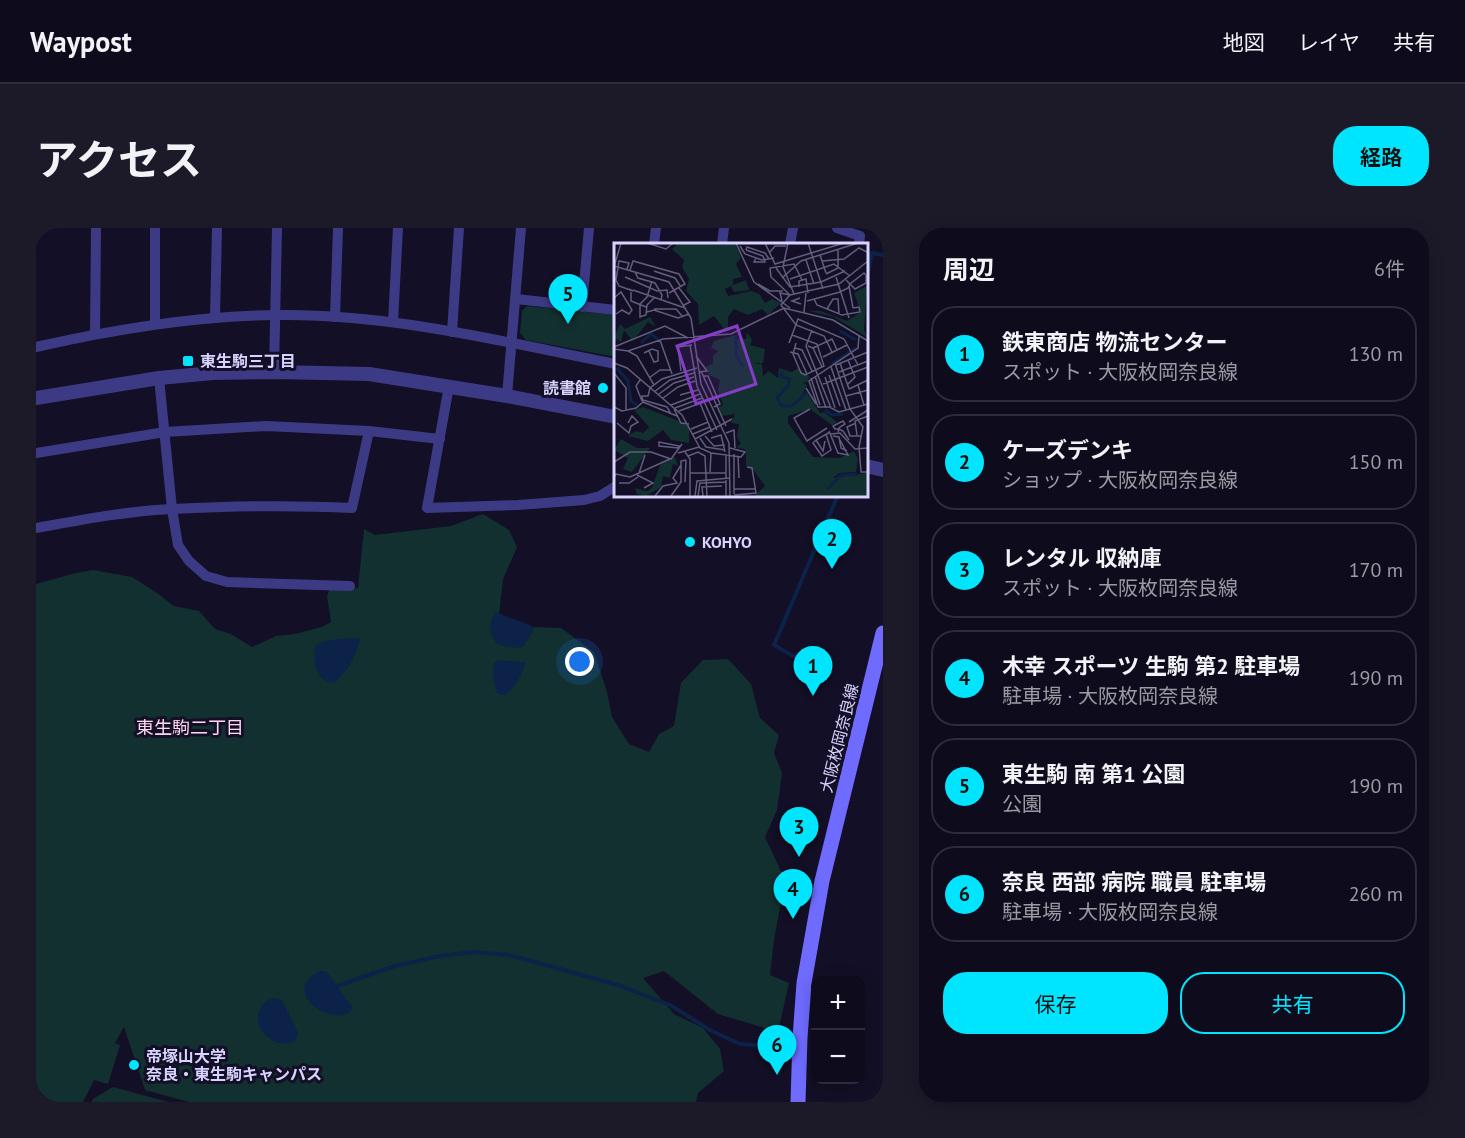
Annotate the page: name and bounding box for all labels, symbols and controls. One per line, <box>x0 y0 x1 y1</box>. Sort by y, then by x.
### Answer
text: Waypost <box>30 23 132 60</box>
text: 地図 <box>1223 29 1265 56</box>
text: レイヤ <box>1298 29 1360 56</box>
text: 共有 <box>1393 29 1435 56</box>
button: 経路 <box>1333 126 1429 186</box>
text: アクセス <box>36 132 202 187</box>
inset map <box>614 243 868 496</box>
text: 周辺 <box>943 253 995 286</box>
text: 6件 <box>1374 256 1405 282</box>
pin: 5 <box>548 274 588 324</box>
text: 鉄東商店 物流センター <box>1002 328 1228 356</box>
text: 1 <box>959 341 970 367</box>
text: 130 m <box>1349 341 1403 367</box>
place label: 東生駒三丁目 <box>200 351 296 371</box>
marker: 東生駒三丁目 <box>181 354 195 368</box>
text: スポット · 大阪枚岡奈良線 <box>1002 359 1238 385</box>
place label: 読書館 <box>543 378 591 398</box>
marker: 読書館 <box>596 381 610 395</box>
text: ケーズデンキ <box>1002 436 1133 464</box>
text: 2 <box>959 449 970 475</box>
text: 150 m <box>1349 449 1403 475</box>
text: ショップ · 大阪枚岡奈良線 <box>1002 467 1238 493</box>
pin: 2 <box>812 520 852 569</box>
place label: KOHYO <box>702 532 752 552</box>
marker: KOHYO <box>683 535 697 549</box>
text: レンタル 収納庫 <box>1002 544 1162 572</box>
text: 3 <box>959 557 970 583</box>
text: 170 m <box>1349 557 1403 583</box>
text: スポット · 大阪枚岡奈良線 <box>1002 575 1238 601</box>
pin: 1 <box>794 646 832 696</box>
your location <box>565 647 594 676</box>
text: 木幸 スポーツ 生駒 第2 駐車場 <box>1002 652 1300 680</box>
text: 4 <box>959 665 970 691</box>
text: 190 m <box>1349 665 1403 691</box>
street label: 大阪枚岡奈良線 <box>816 681 862 795</box>
text: 駐車場 · 大阪枚岡奈良線 <box>1002 683 1218 709</box>
district label: 東生駒二丁目 <box>136 716 244 739</box>
text: 東生駒 南 第1 公園 <box>1002 760 1185 788</box>
text: 5 <box>959 773 970 799</box>
text: 190 m <box>1349 773 1403 799</box>
text: 公園 <box>1002 791 1042 817</box>
pin: 3 <box>780 808 819 857</box>
text: 奈良 西部 病院 職員 駐車場 <box>1002 868 1266 896</box>
pin: 4 <box>774 870 813 919</box>
text: 6 <box>959 881 970 907</box>
text: 260 m <box>1349 881 1403 907</box>
text: 駐車場 · 大阪枚岡奈良線 <box>1002 899 1218 925</box>
button: 保存 <box>943 972 1168 1034</box>
button: 共有 <box>1180 972 1405 1034</box>
map controls <box>811 976 865 1084</box>
button: + <box>811 976 865 1030</box>
pin: 6 <box>758 1026 796 1075</box>
button: − <box>811 1030 865 1084</box>
place label: 帝塚山大学 奈良・東生駒キャンパス <box>146 1046 322 1084</box>
marker: 帝塚山大学 奈良・東生駒キャンパス <box>127 1058 141 1072</box>

